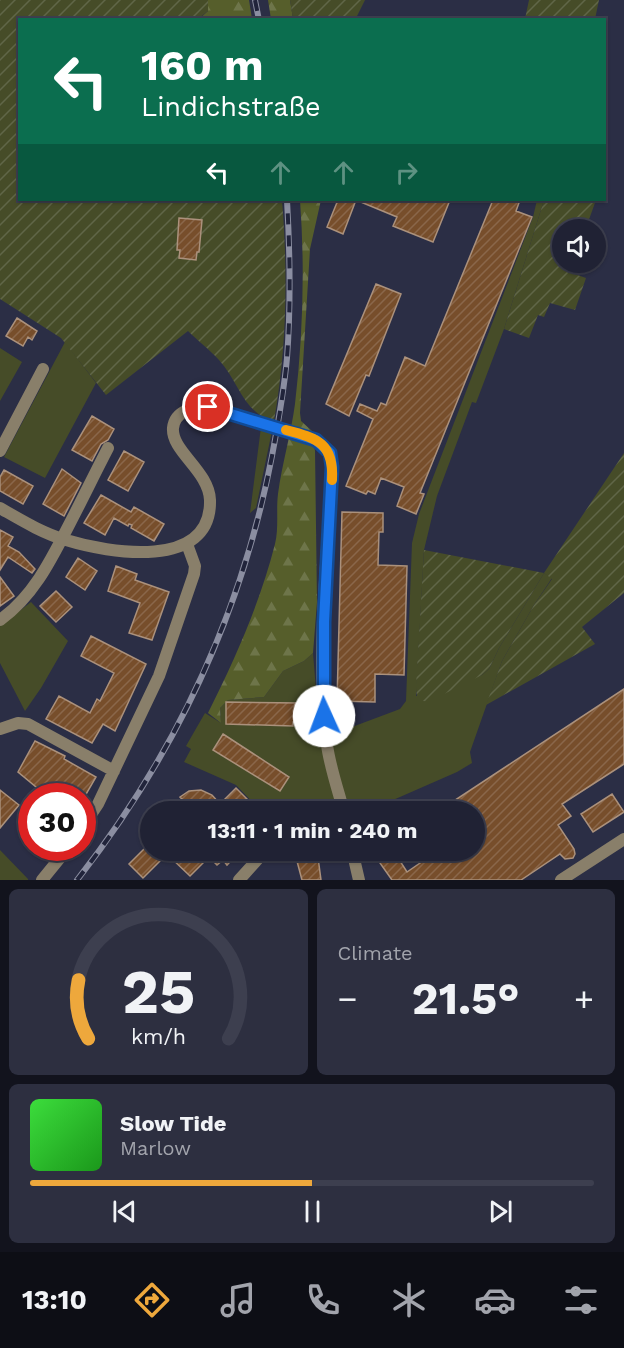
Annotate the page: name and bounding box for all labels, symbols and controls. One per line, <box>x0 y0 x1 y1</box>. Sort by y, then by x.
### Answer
text: 160 m <box>141 41 264 90</box>
icon: left <box>42 42 120 120</box>
text: Lindichstraße <box>141 91 321 123</box>
icon: left <box>201 156 234 189</box>
icon: ahead <box>264 156 297 189</box>
icon: ahead <box>327 156 360 189</box>
icon: right <box>390 156 423 189</box>
map controls <box>552 219 606 273</box>
button: sound <box>552 219 606 273</box>
pin <box>182 381 233 432</box>
icon: arrive <box>191 390 224 423</box>
position arrow <box>292 684 356 748</box>
speed limit sign: 30 <box>18 783 96 861</box>
text: 13:11 · 1 min · 240 m <box>208 818 417 843</box>
text: Climate <box>338 941 413 965</box>
text: 25 <box>121 955 195 1028</box>
text: 21.5° <box>412 972 520 1025</box>
text: − <box>338 979 357 1018</box>
text: + <box>574 979 594 1018</box>
text: km/h <box>131 1024 186 1049</box>
text: Slow Tide <box>120 1111 227 1136</box>
text: Marlow <box>120 1136 191 1160</box>
icon: previous <box>108 1195 141 1228</box>
icon: pause <box>296 1195 329 1228</box>
icon: next <box>484 1195 517 1228</box>
icon: directions <box>131 1279 173 1321</box>
icon: music <box>217 1279 259 1321</box>
icon: phone <box>302 1279 344 1321</box>
icon: climate <box>388 1279 430 1321</box>
icon: car <box>474 1279 516 1321</box>
icon: filters <box>560 1279 602 1321</box>
text: 13:10 <box>22 1284 87 1316</box>

